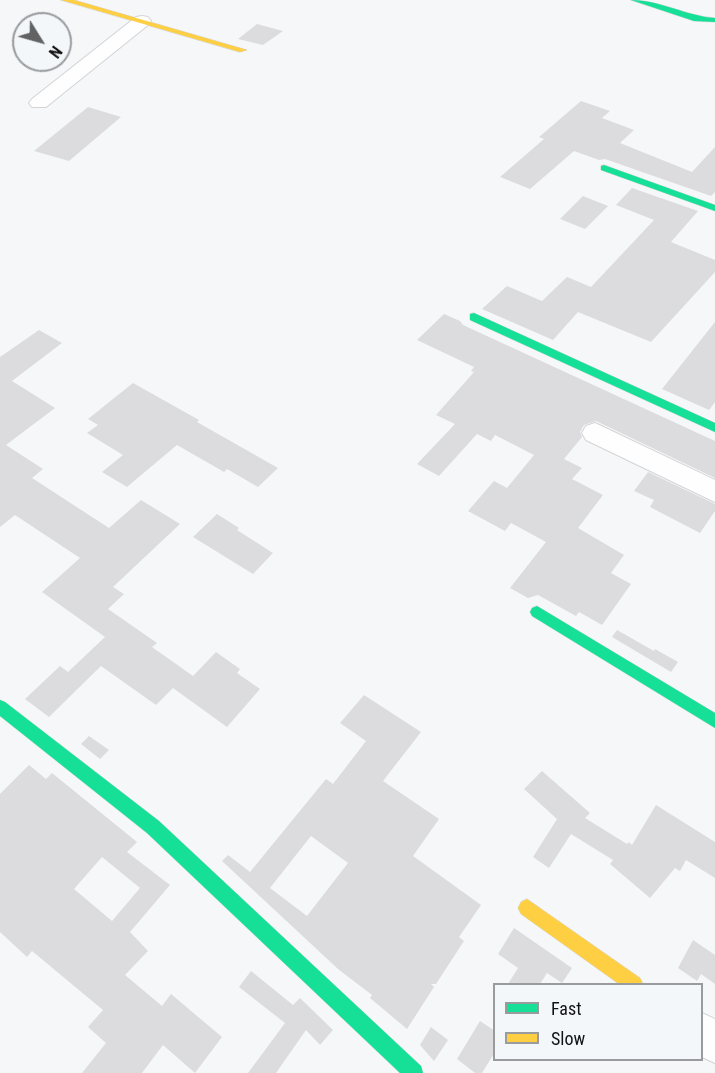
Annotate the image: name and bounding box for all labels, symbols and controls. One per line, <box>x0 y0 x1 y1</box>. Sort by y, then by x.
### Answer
north arrow <box>12 12 72 72</box>
text: N <box>45 42 66 62</box>
legend <box>493 983 703 1061</box>
text: Fast <box>551 998 582 1019</box>
text: Slow <box>551 1028 585 1049</box>

